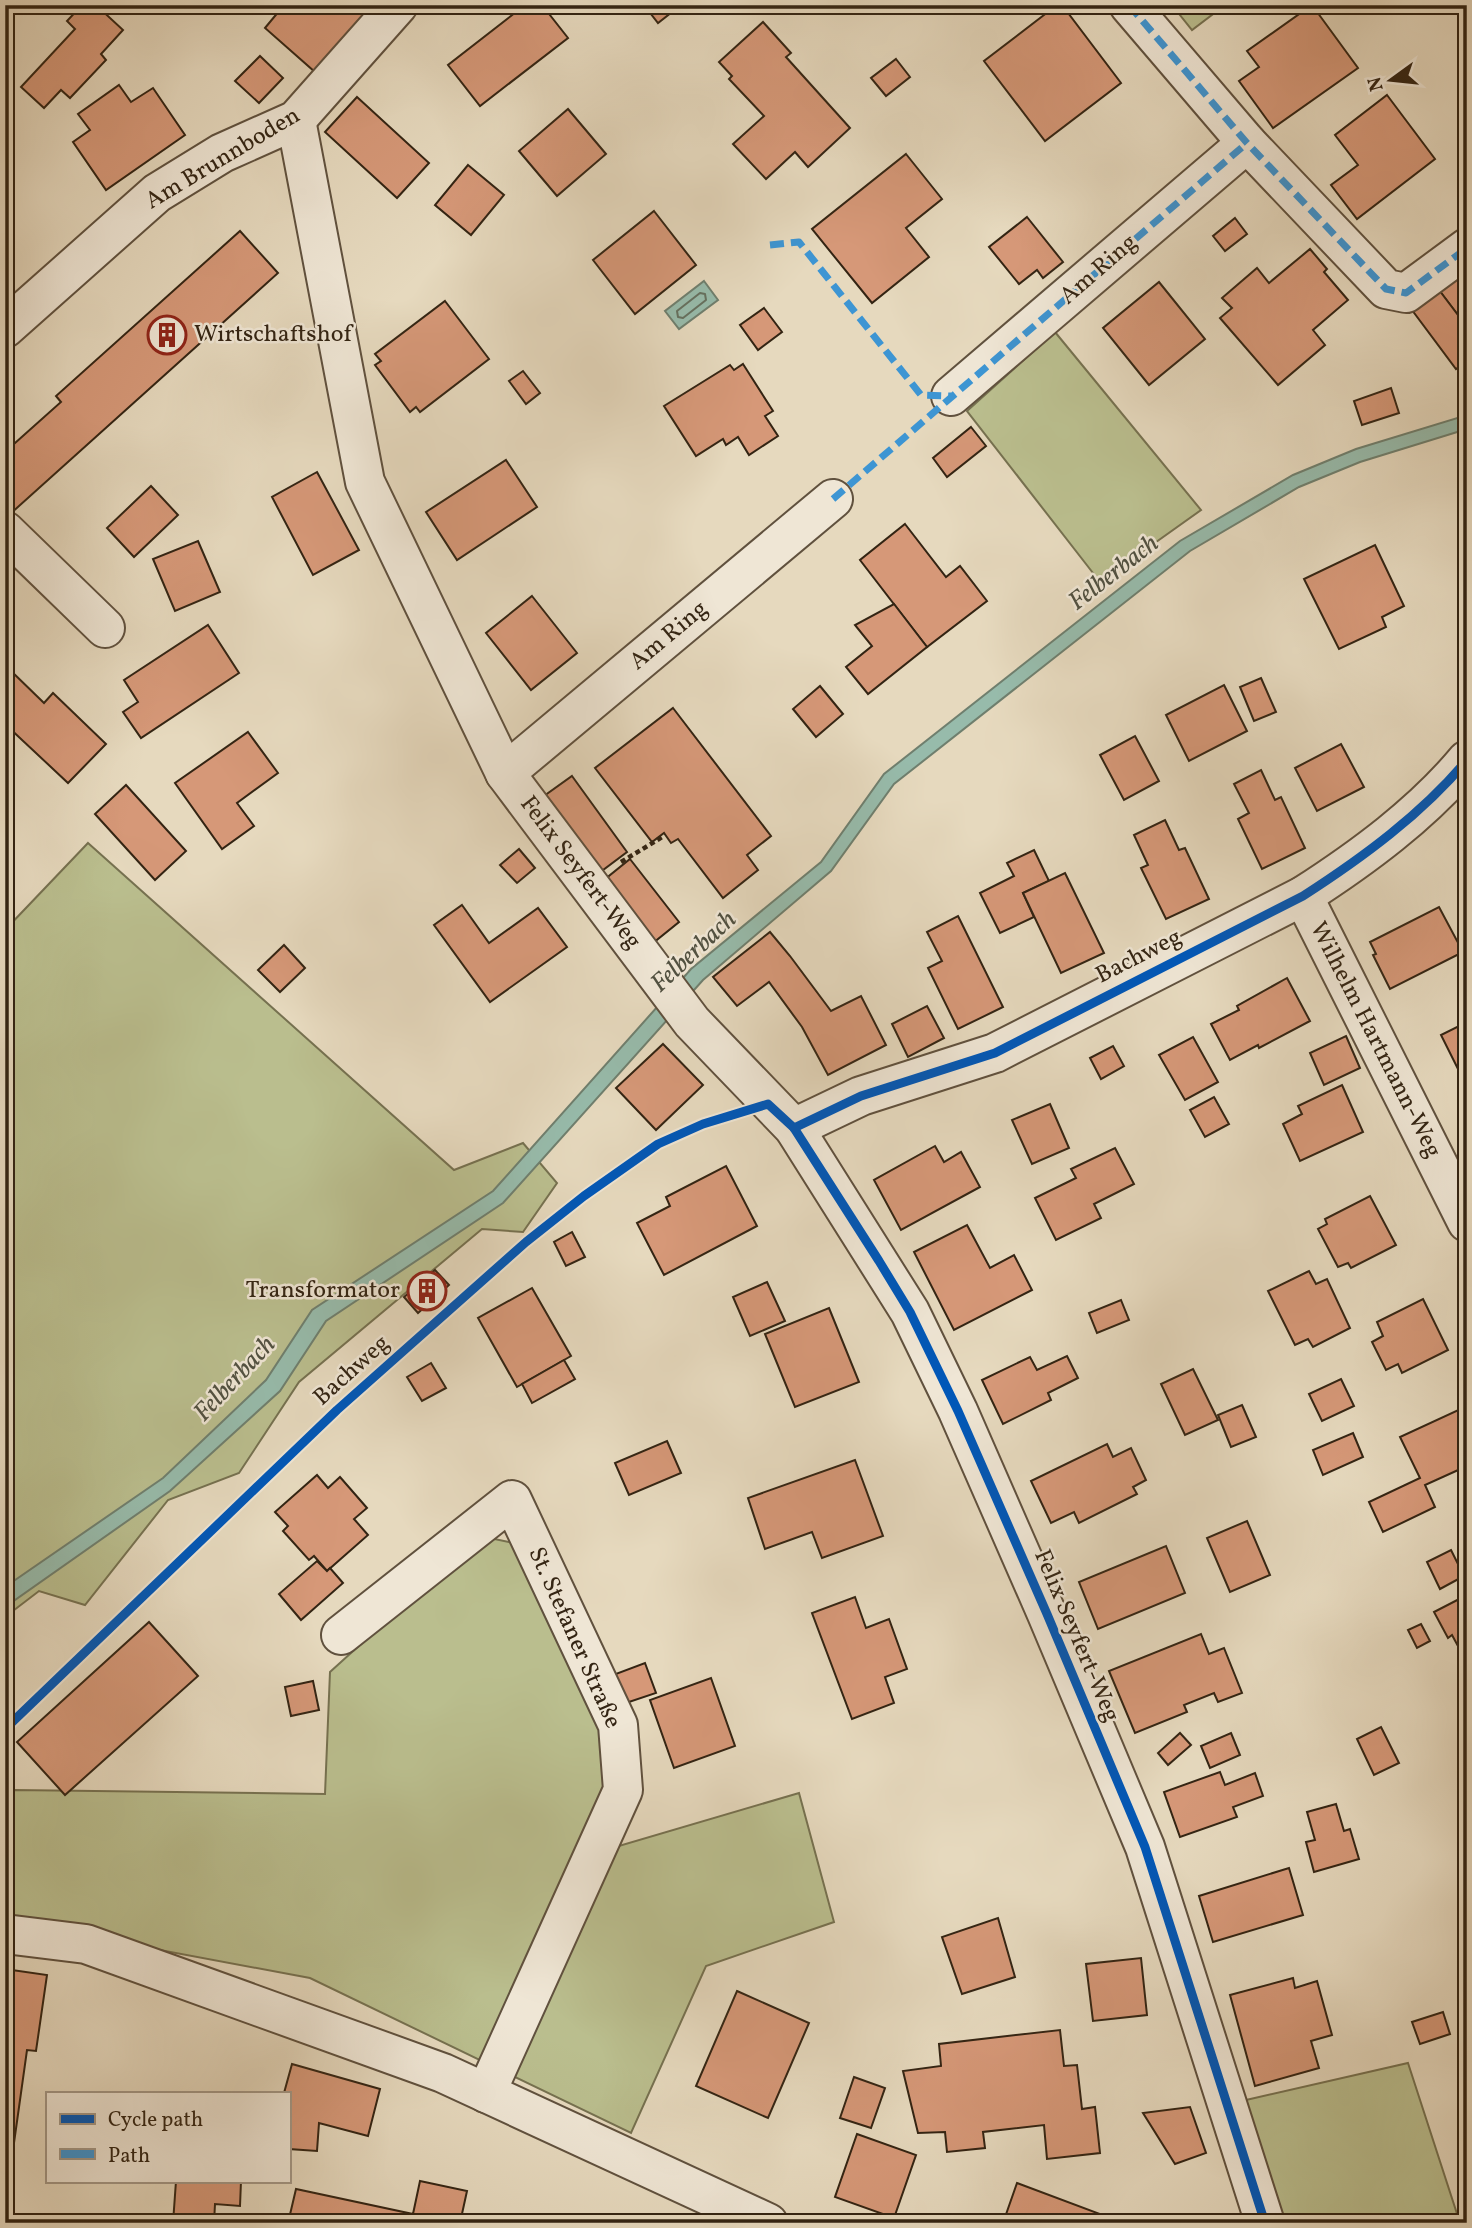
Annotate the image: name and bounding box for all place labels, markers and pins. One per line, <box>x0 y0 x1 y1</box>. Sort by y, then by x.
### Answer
building icon: Wirtschaftshof <box>146 314 188 356</box>
place label: Wirtschaftshof <box>194 318 355 352</box>
building icon: Transformator <box>406 1270 448 1312</box>
place label: Transformator <box>245 1274 400 1308</box>

